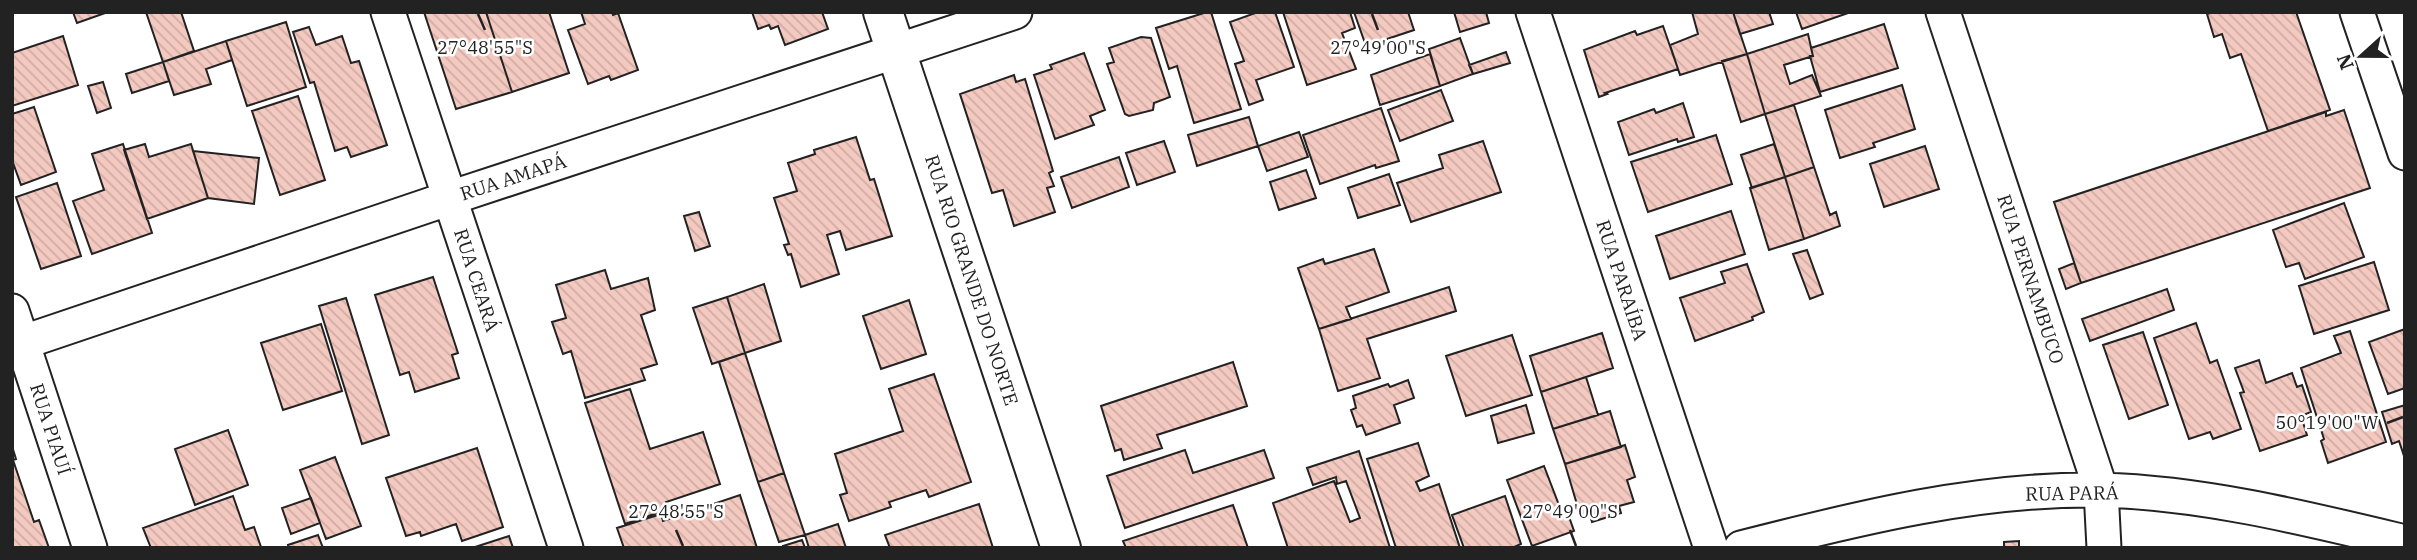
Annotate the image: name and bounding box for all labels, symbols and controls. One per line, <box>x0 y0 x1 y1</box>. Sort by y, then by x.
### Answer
north arrow <box>2326 21 2396 91</box>
text: 27°48'55"S <box>437 36 533 59</box>
text: 27°49'00"S <box>1330 36 1426 59</box>
text: N <box>2331 51 2359 73</box>
street label: RUA AMAPÁ <box>457 149 569 205</box>
street label: RUA RIO GRANDE DO NORTE <box>920 152 1024 408</box>
street label: RUA PERNAMBUCO <box>1992 191 2070 367</box>
street label: RUA PARAÍBA <box>1591 217 1653 343</box>
street label: RUA CEARÁ <box>449 225 505 335</box>
street label: RUA PIAUÍ <box>25 380 77 478</box>
text: 50°19'00"W <box>2276 411 2379 434</box>
street label: RUA PARÁ <box>2025 480 2119 506</box>
text: 27°48'55"S <box>628 500 724 523</box>
text: 27°49'00"S <box>1522 500 1618 523</box>

